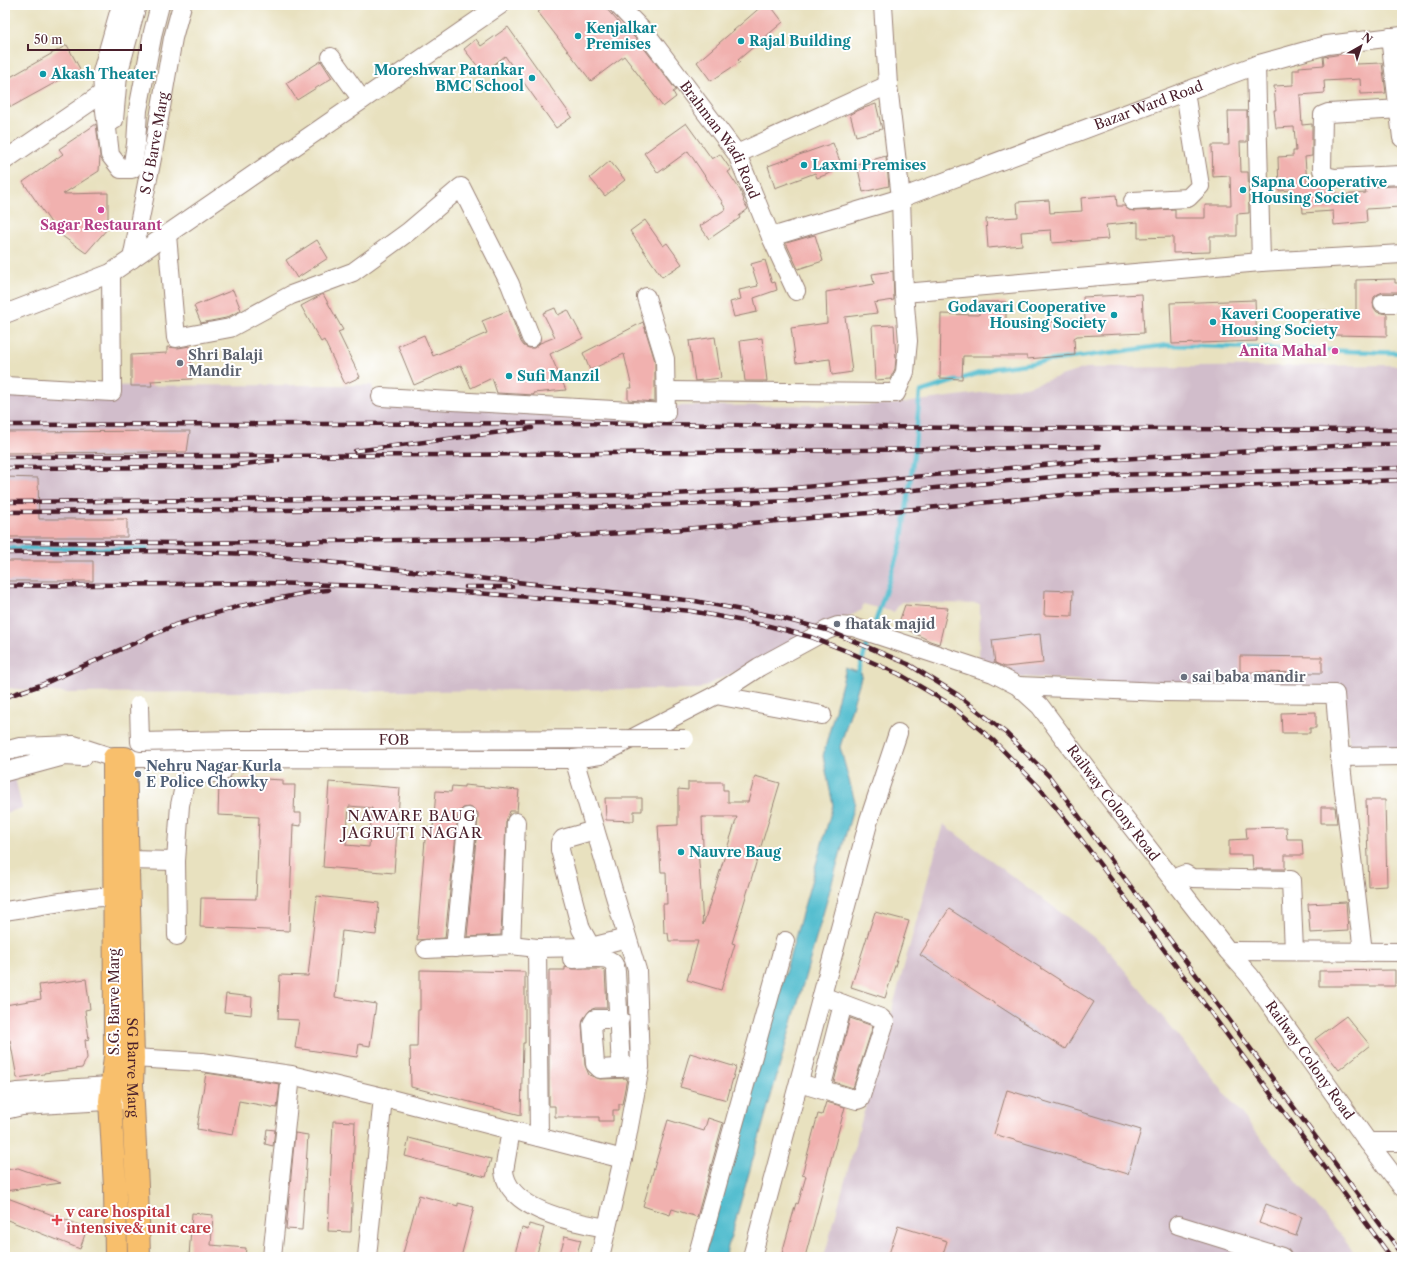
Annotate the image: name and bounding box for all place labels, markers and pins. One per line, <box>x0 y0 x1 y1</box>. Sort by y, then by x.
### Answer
place label: Kenjalkar Premises <box>586 19 657 53</box>
marker: Kenjalkar Premises <box>573 31 583 41</box>
place label: Rajal Building <box>749 32 852 50</box>
marker: Rajal Building <box>736 36 746 46</box>
place label: Moreshwar Patankar BMC School <box>374 61 524 95</box>
place label: Akash Theater <box>50 65 156 83</box>
marker: Akash Theater <box>38 69 48 79</box>
marker: Moreshwar Patankar BMC School <box>527 73 537 83</box>
place label: Laxmi Premises <box>812 156 926 174</box>
marker: Laxmi Premises <box>799 160 809 170</box>
place label: Sapna Cooperative Housing Societ <box>1251 173 1387 207</box>
marker: Sapna Cooperative Housing Societ <box>1238 185 1248 195</box>
marker: Sagar Restaurant <box>96 205 106 215</box>
place label: Sagar Restaurant <box>40 216 162 234</box>
place label: Godavari Cooperative Housing Society <box>948 298 1106 332</box>
place label: Kaveri Cooperative Housing Society <box>1221 305 1361 339</box>
marker: Godavari Cooperative Housing Society <box>1109 310 1119 320</box>
marker: Kaveri Cooperative Housing Society <box>1208 317 1218 327</box>
place label: Anita Mahal <box>1238 342 1327 360</box>
place label: Shri Balaji Mandir <box>188 346 263 380</box>
marker: Anita Mahal <box>1330 346 1340 356</box>
marker: Shri Balaji Mandir <box>175 358 185 368</box>
place label: Sufi Manzil <box>517 367 599 385</box>
marker: Sufi Manzil <box>504 371 514 381</box>
place label: fhatak majid <box>845 615 936 633</box>
marker: fhatak majid <box>832 619 842 629</box>
place label: sai baba mandir <box>1192 668 1306 686</box>
marker: sai baba mandir <box>1179 672 1189 682</box>
place label: Nehru Nagar Kurla E Police Chowky <box>146 757 283 791</box>
marker: Nehru Nagar Kurla E Police Chowky <box>133 769 143 779</box>
place label: Nauvre Baug <box>689 843 782 861</box>
marker: Nauvre Baug <box>676 847 686 857</box>
place label: v care hospital intensive& unit care <box>65 1203 211 1237</box>
marker: v care hospital intensive& unit care <box>51 1214 63 1226</box>

